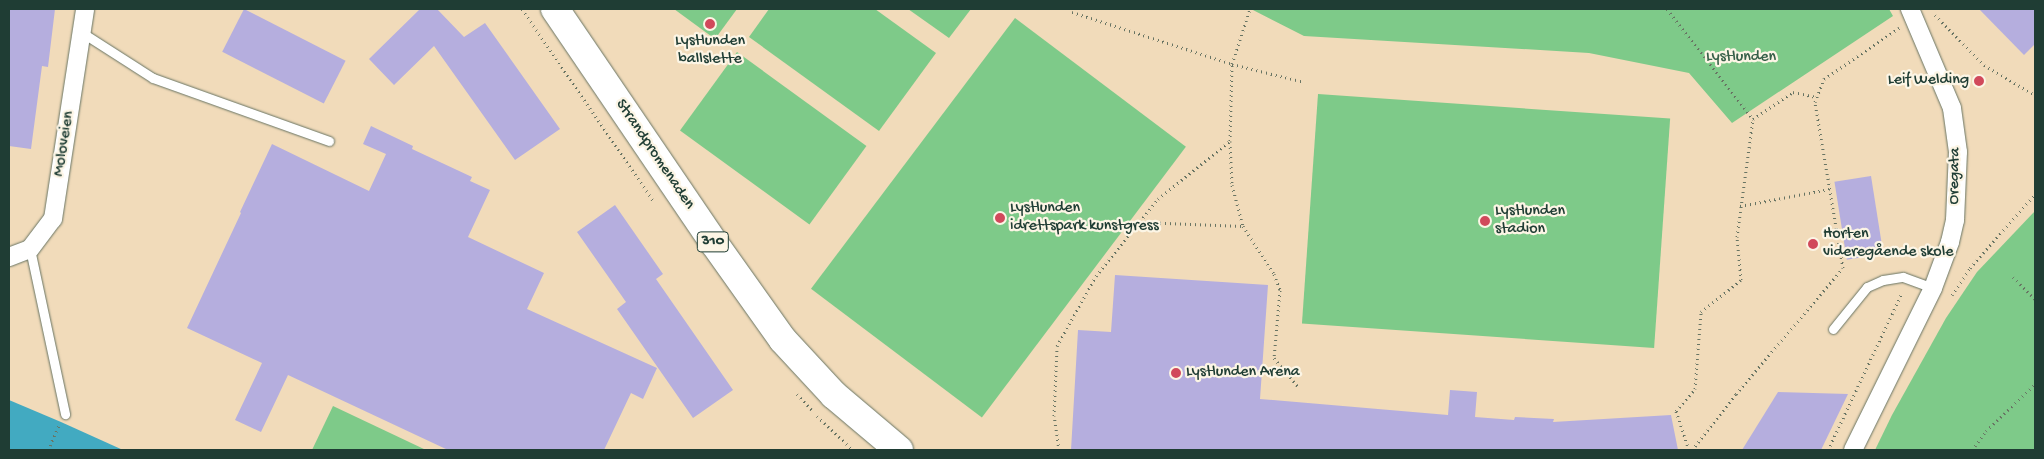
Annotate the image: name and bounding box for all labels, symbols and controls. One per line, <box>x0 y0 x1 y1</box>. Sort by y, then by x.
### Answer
marker: Lystlunden ballslette <box>704 18 716 30</box>
place label: Lystlunden ballslette <box>675 32 745 70</box>
park label: Lystlunden <box>1706 48 1776 68</box>
place label: Leif Welding <box>1888 71 1969 91</box>
marker: Leif Welding <box>1973 75 1985 87</box>
street label: Strandpromenaden <box>610 96 698 214</box>
street label: Moloveien <box>50 110 80 178</box>
street label: Oregata <box>1946 147 1966 205</box>
place label: Lystlunden idrettspark kunstgress <box>1010 199 1159 237</box>
place label: Lystlunden stadion <box>1495 202 1565 240</box>
marker: Lystlunden idrettspark kunstgress <box>994 212 1006 224</box>
marker: Lystlunden stadion <box>1479 215 1491 227</box>
place label: Horten videregående skole <box>1823 225 1953 263</box>
road number: 310 <box>697 230 729 254</box>
marker: Horten videregående skole <box>1807 238 1819 250</box>
place label: Lystlunden Arena <box>1186 363 1300 383</box>
marker: Lystlunden Arena <box>1170 367 1182 379</box>

